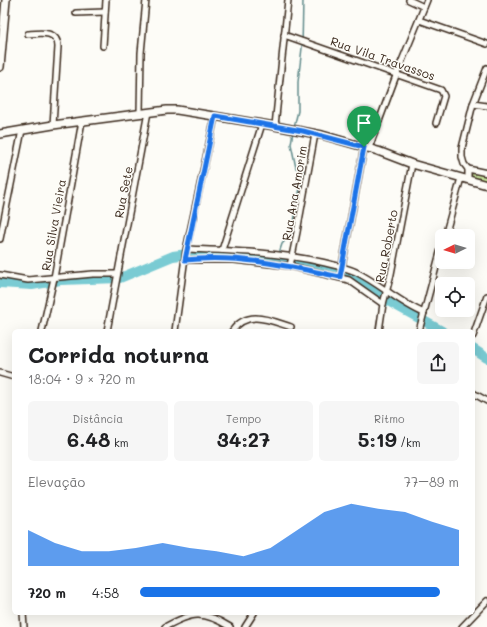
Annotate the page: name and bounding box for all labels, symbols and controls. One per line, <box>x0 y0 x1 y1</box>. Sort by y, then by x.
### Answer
street label: Rua Vila Travassos <box>328 33 438 84</box>
pin <box>347 106 381 147</box>
icon: arrive <box>353 112 375 134</box>
street label: Rua Ana Amorim <box>278 144 310 242</box>
street label: Rua Sete <box>110 165 136 219</box>
street label: Rua Silva Vieira <box>37 178 69 272</box>
street label: Rua Roberto <box>371 208 401 284</box>
north arrow <box>435 229 475 269</box>
map controls <box>435 229 475 317</box>
button: locate <box>435 277 475 317</box>
text: Corrida noturna <box>28 340 209 369</box>
button: share <box>417 342 459 384</box>
text: 18:04 · 9 × 720 m <box>28 370 135 387</box>
text: Distância <box>72 411 123 426</box>
text: Tempo <box>226 411 261 426</box>
text: Ritmo <box>374 411 404 426</box>
text: 6.48 <box>67 426 110 452</box>
text: 34:27 <box>217 426 270 452</box>
text: 5:19 <box>358 426 397 452</box>
text: km <box>110 435 129 450</box>
text: /km <box>397 435 421 450</box>
text: Elevação <box>28 473 85 490</box>
text: 77–89 m <box>404 473 459 490</box>
text: 720 m <box>28 584 66 601</box>
text: 4:58 <box>92 584 119 601</box>

